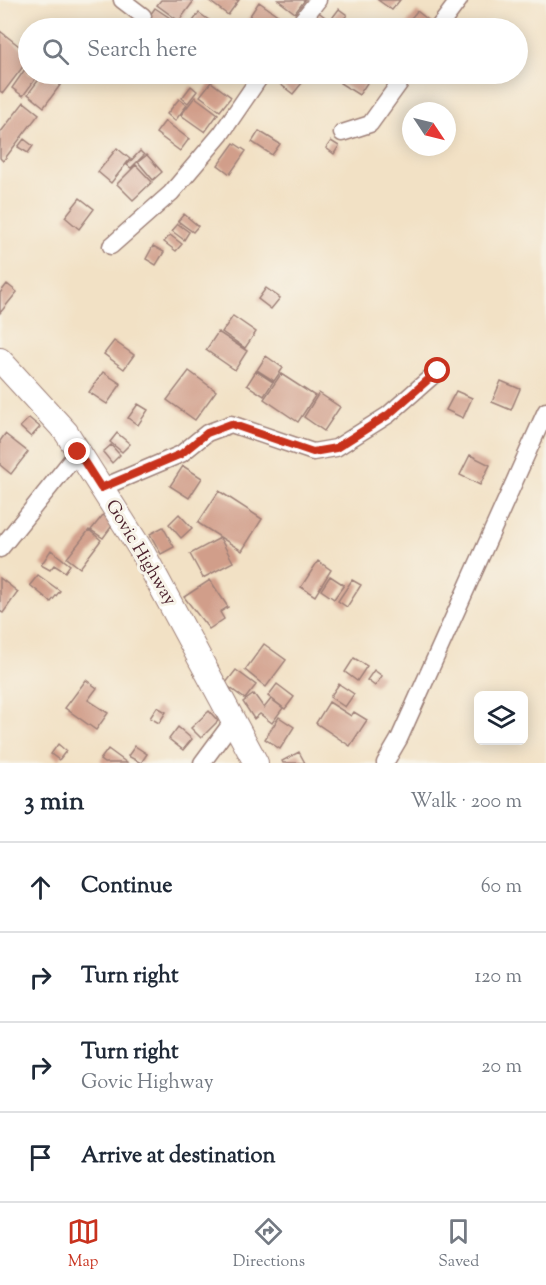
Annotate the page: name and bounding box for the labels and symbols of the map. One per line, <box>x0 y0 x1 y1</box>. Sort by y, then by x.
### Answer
north arrow <box>402 102 456 156</box>
route start <box>424 357 450 383</box>
route end <box>64 438 90 464</box>
street label: Govic Highway <box>98 495 182 611</box>

